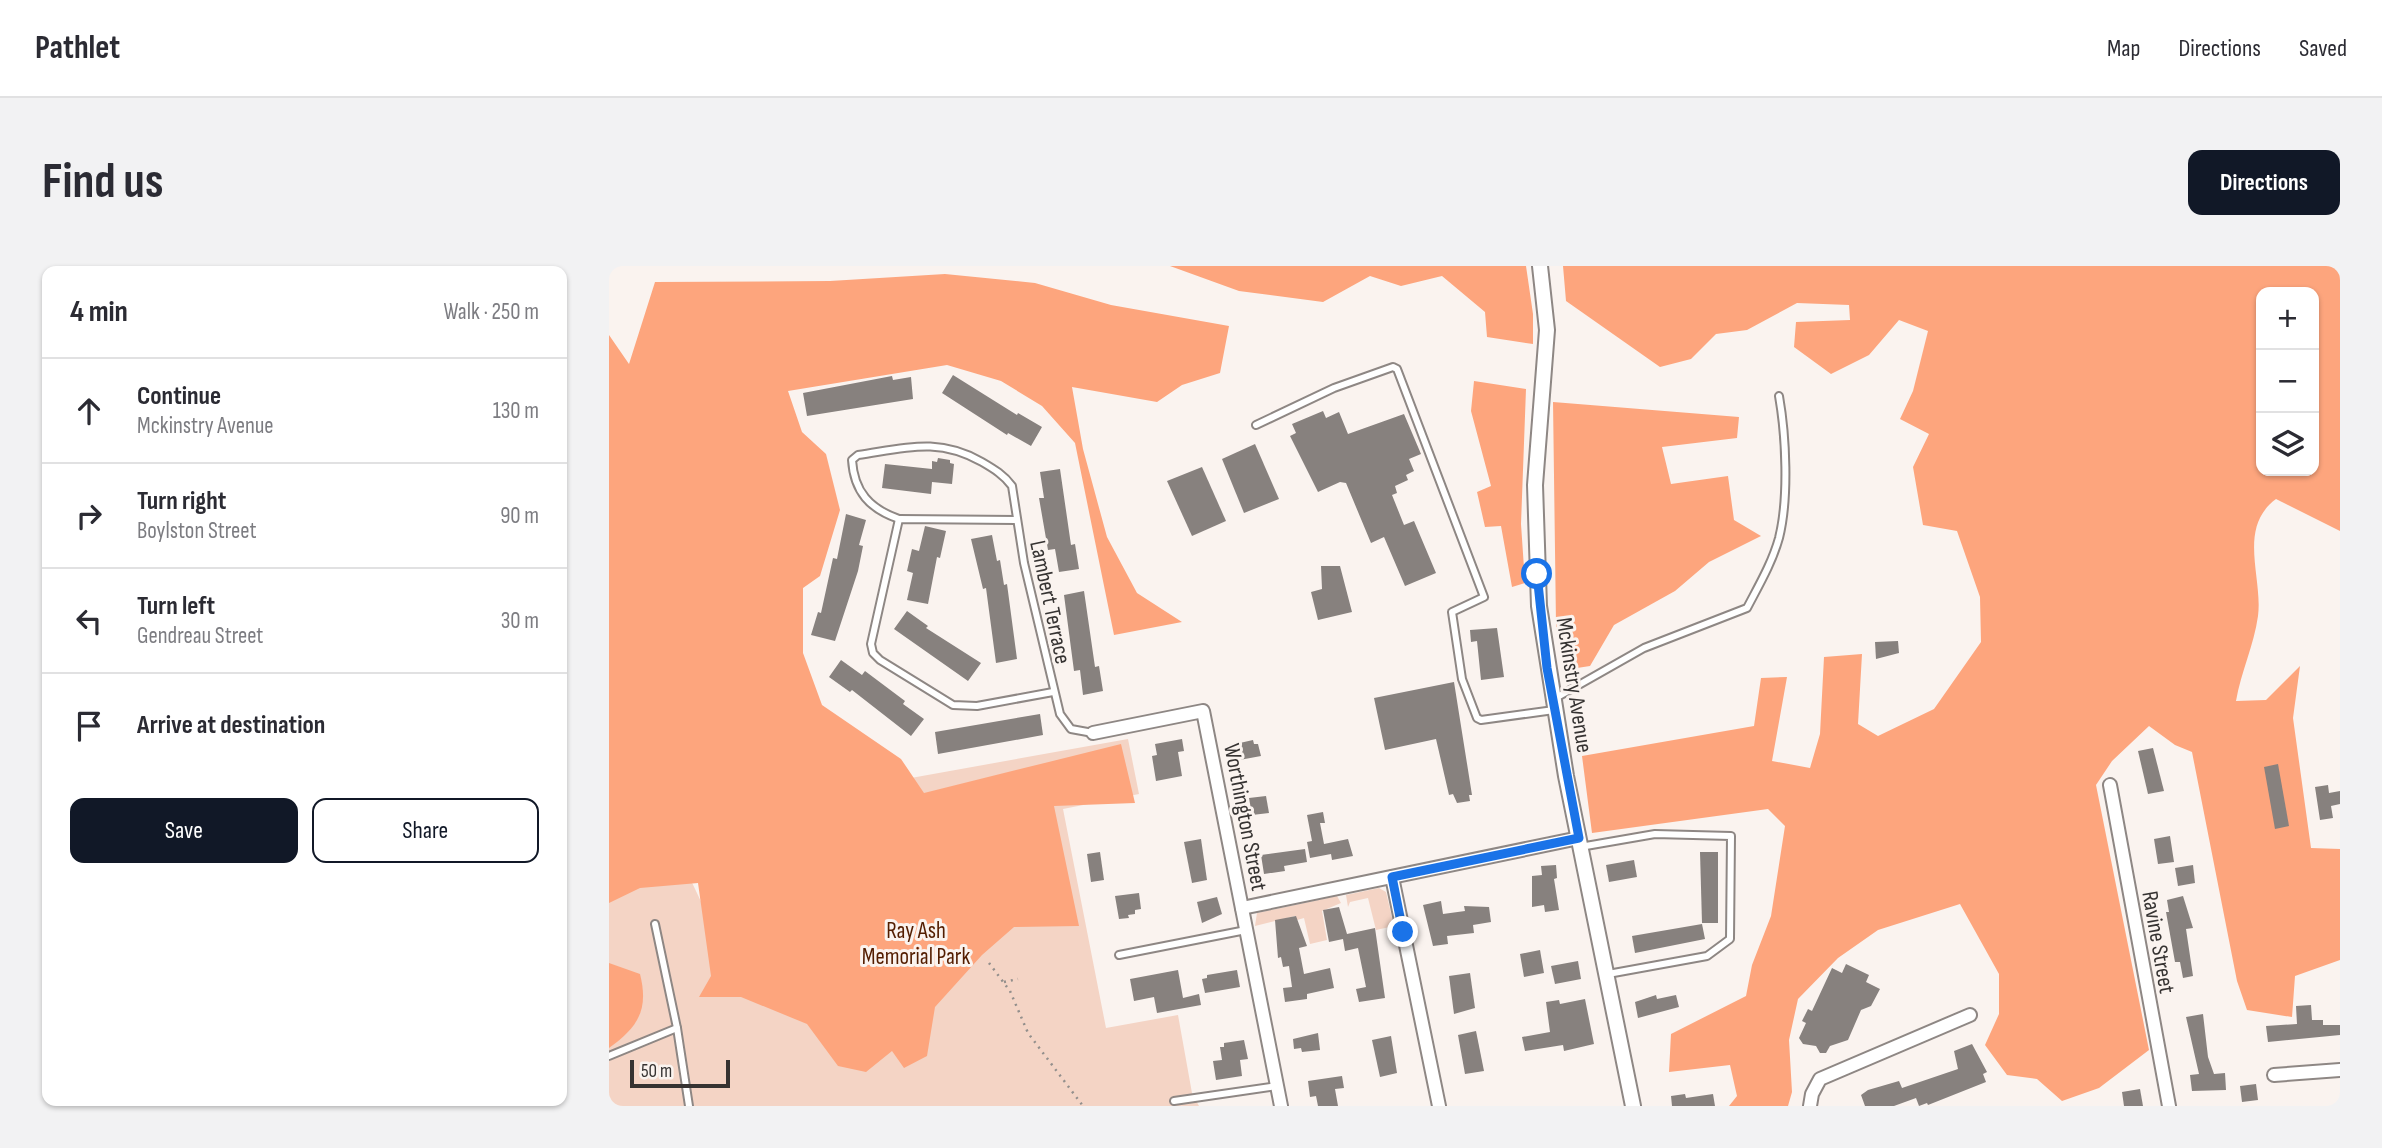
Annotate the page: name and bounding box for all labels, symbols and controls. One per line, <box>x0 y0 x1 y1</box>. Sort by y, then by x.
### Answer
text: Pathlet <box>35 28 120 68</box>
text: Map <box>2107 34 2140 63</box>
text: Directions <box>2178 34 2261 63</box>
text: Saved <box>2299 34 2347 63</box>
button: Directions <box>2188 150 2340 215</box>
text: Find us <box>42 153 164 212</box>
map controls <box>2256 287 2319 476</box>
button: + <box>2256 287 2319 350</box>
text: 4 min <box>70 294 128 330</box>
text: Walk · 250 m <box>443 298 539 326</box>
button: − <box>2256 350 2319 413</box>
text: Continue <box>137 381 221 412</box>
icon: ahead <box>70 392 108 430</box>
text: 130 m <box>493 397 539 425</box>
text: Mckinstry Avenue <box>137 412 274 440</box>
button: layers <box>2256 413 2319 476</box>
text: Turn right <box>137 486 226 517</box>
icon: right <box>70 497 108 535</box>
text: 90 m <box>500 502 539 530</box>
text: Boylston Street <box>137 517 256 545</box>
street label: Lambert Terrace <box>1023 538 1077 667</box>
route start <box>1521 558 1552 589</box>
text: Turn left <box>137 591 215 622</box>
icon: left <box>70 602 108 640</box>
text: 30 m <box>501 607 539 635</box>
street label: Mckinstry Avenue <box>1549 616 1599 755</box>
text: Gendreau Street <box>137 622 263 650</box>
icon: arrive <box>70 707 108 745</box>
text: Arrive at destination <box>137 710 325 741</box>
street label: Worthington Street <box>1217 741 1273 893</box>
button: Save <box>70 798 298 863</box>
button: Share <box>312 798 539 863</box>
street label: Ravine Street <box>2135 889 2181 996</box>
route end <box>1387 916 1418 947</box>
park label: Ray Ash Memorial Park <box>862 917 970 971</box>
scale bar <box>630 1057 730 1089</box>
text: 50 m <box>641 1060 672 1083</box>

